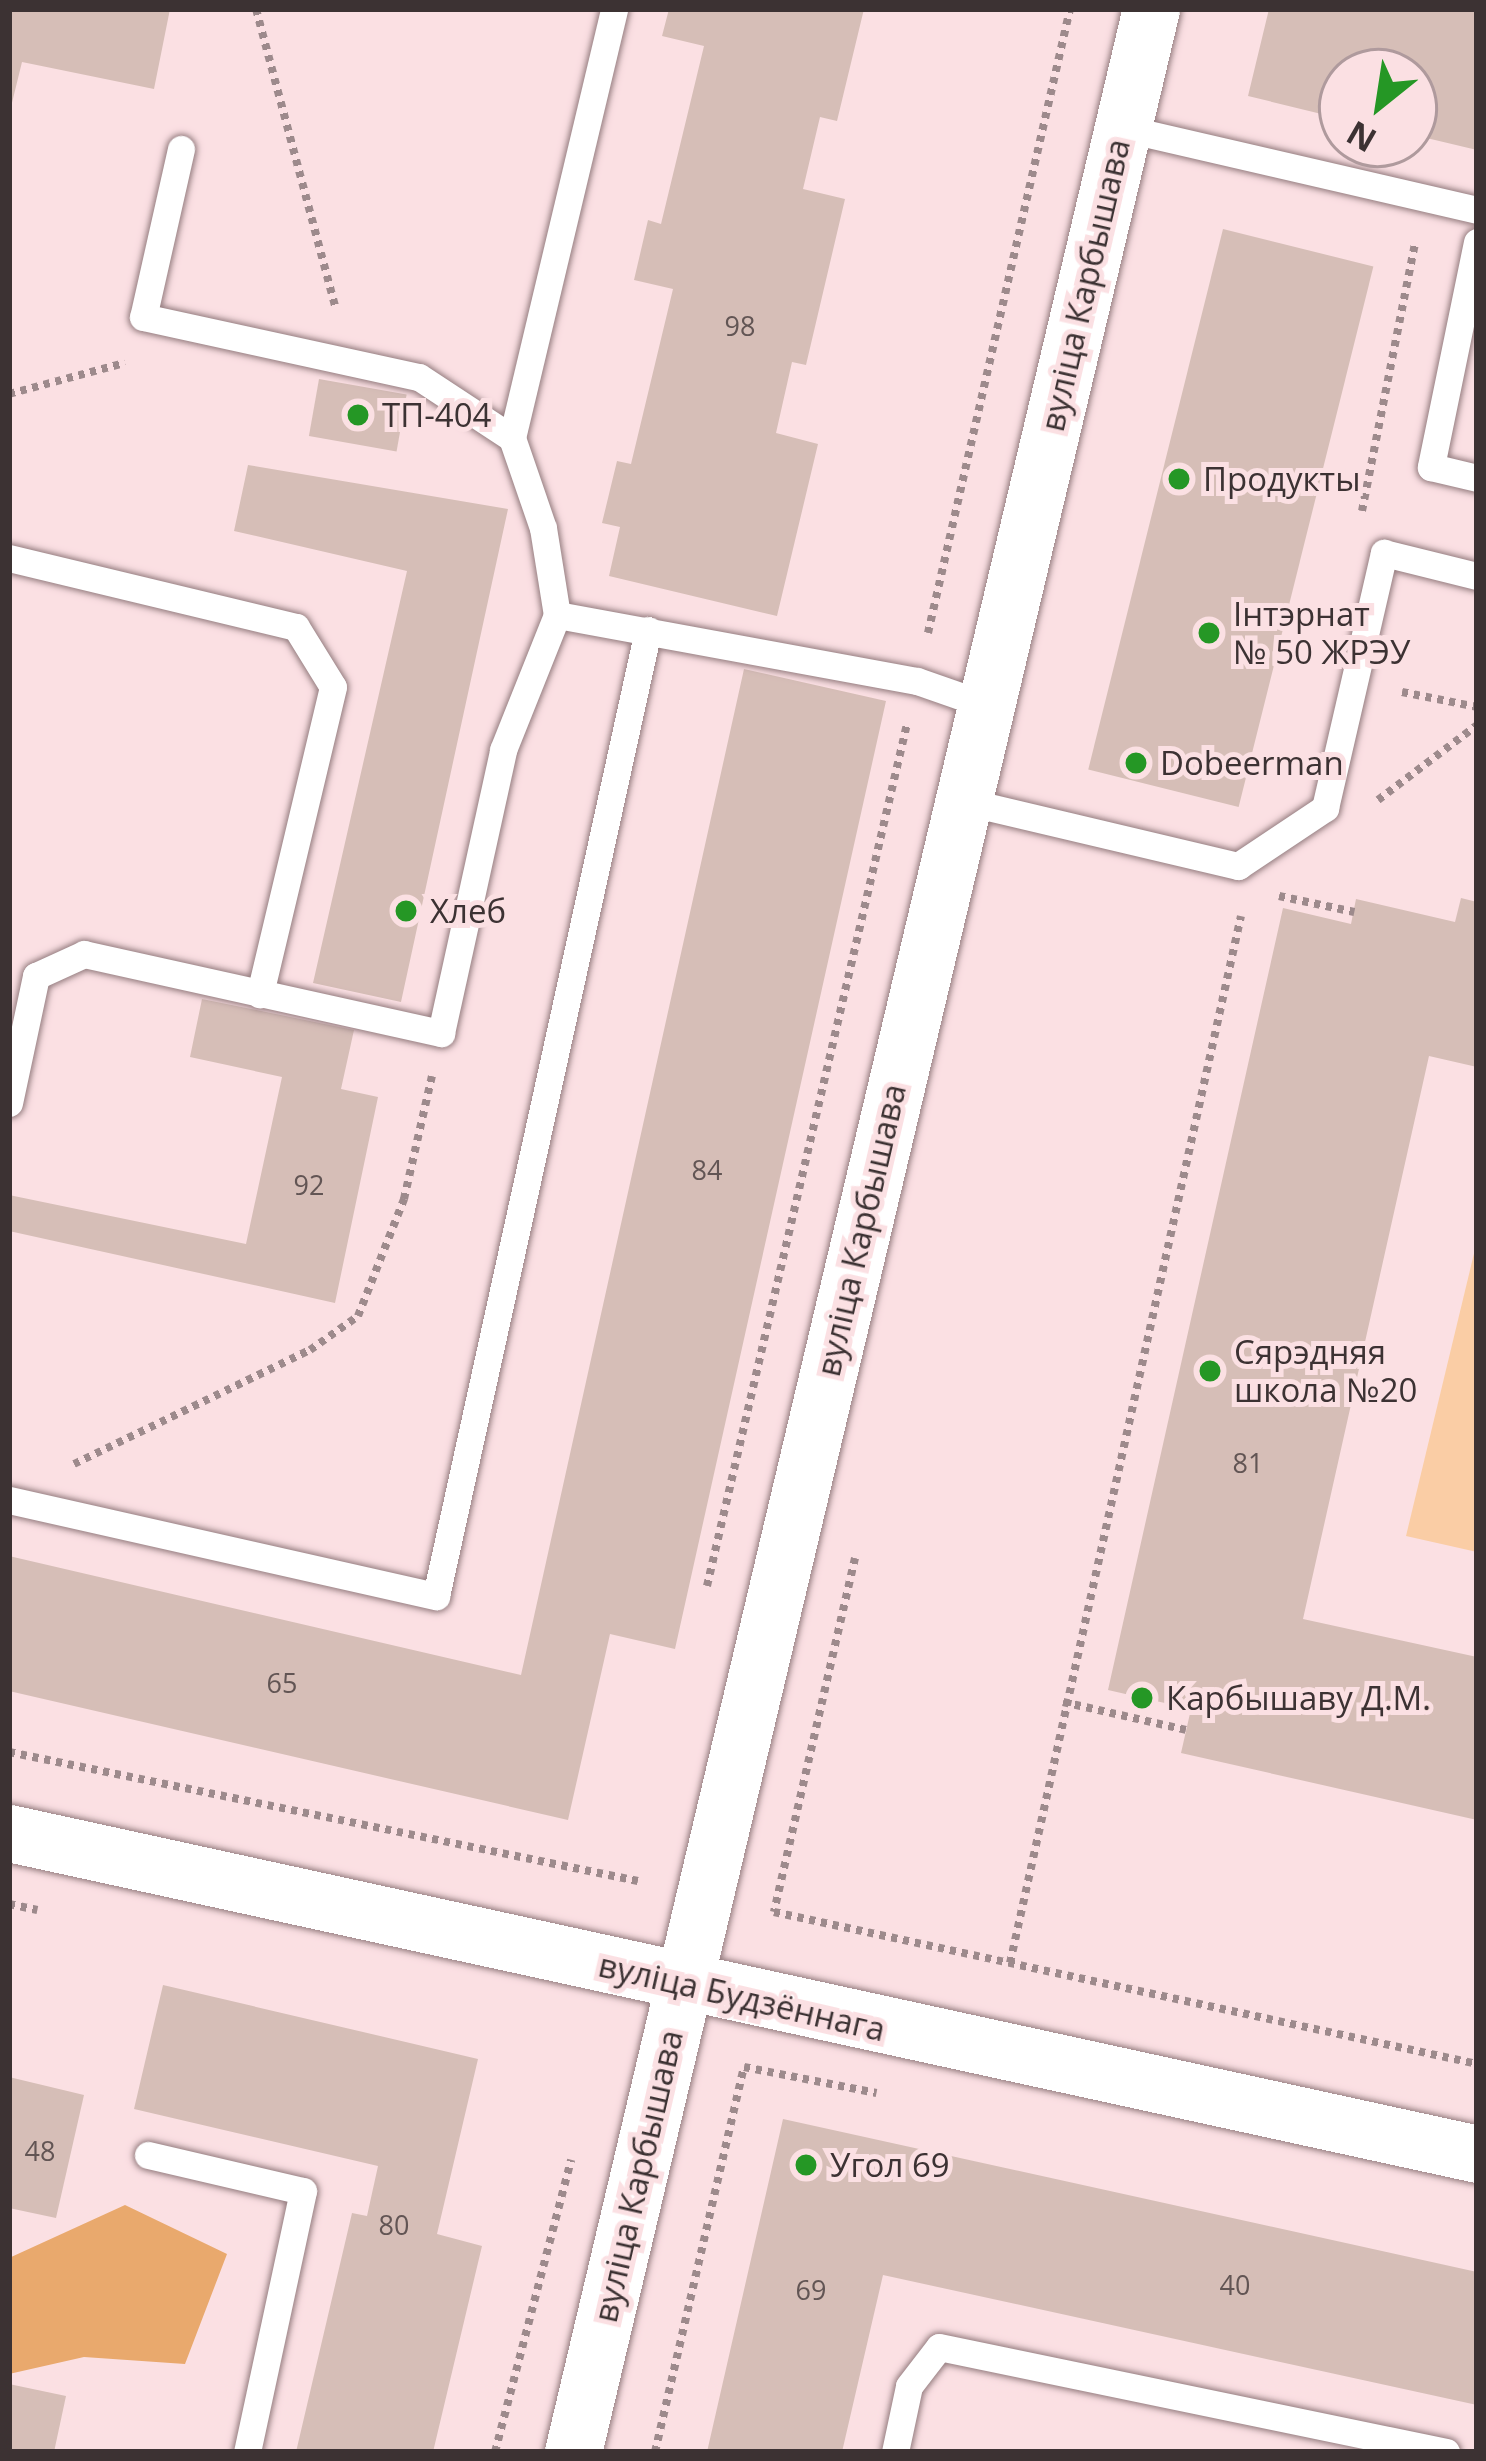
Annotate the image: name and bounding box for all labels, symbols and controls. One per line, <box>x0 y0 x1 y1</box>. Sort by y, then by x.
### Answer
north arrow <box>1318 48 1438 168</box>
text: N <box>1338 111 1384 163</box>
street label: вуліца Карбышава <box>1032 135 1138 435</box>
house number: 98 <box>725 310 755 342</box>
place label: ТП-404 <box>382 395 491 435</box>
marker: ТП-404 <box>345 402 371 428</box>
place label: Продукты <box>1203 459 1360 499</box>
marker: Продукты <box>1166 466 1192 492</box>
place label: Інтэрнат № 50 ЖРЭУ <box>1233 594 1410 672</box>
marker: Інтэрнат № 50 ЖРЭУ <box>1196 620 1222 646</box>
place label: Dobeerman <box>1160 743 1344 783</box>
marker: Dobeerman <box>1123 750 1149 776</box>
place label: Хлеб <box>430 891 506 931</box>
marker: Хлеб <box>393 898 419 924</box>
street label: вуліца Карбышава <box>808 1080 914 1380</box>
house number: 84 <box>692 1154 722 1186</box>
house number: 92 <box>294 1169 324 1201</box>
place label: Сярэдняя школа №20 <box>1234 1332 1417 1410</box>
marker: Сярэдняя школа №20 <box>1197 1358 1223 1384</box>
house number: 81 <box>1233 1447 1263 1479</box>
house number: 65 <box>267 1667 297 1699</box>
place label: Карбышаву Д.М. <box>1166 1678 1431 1718</box>
marker: Карбышаву Д.М. <box>1129 1685 1155 1711</box>
street label: вуліца Будзённага <box>595 1945 889 2049</box>
street label: вуліца Карбышава <box>585 2026 691 2326</box>
house number: 48 <box>25 2135 55 2167</box>
place label: Угол 69 <box>830 2145 950 2185</box>
marker: Угол 69 <box>793 2152 819 2178</box>
house number: 80 <box>379 2209 409 2241</box>
house number: 40 <box>1220 2269 1250 2301</box>
house number: 69 <box>796 2274 826 2306</box>

